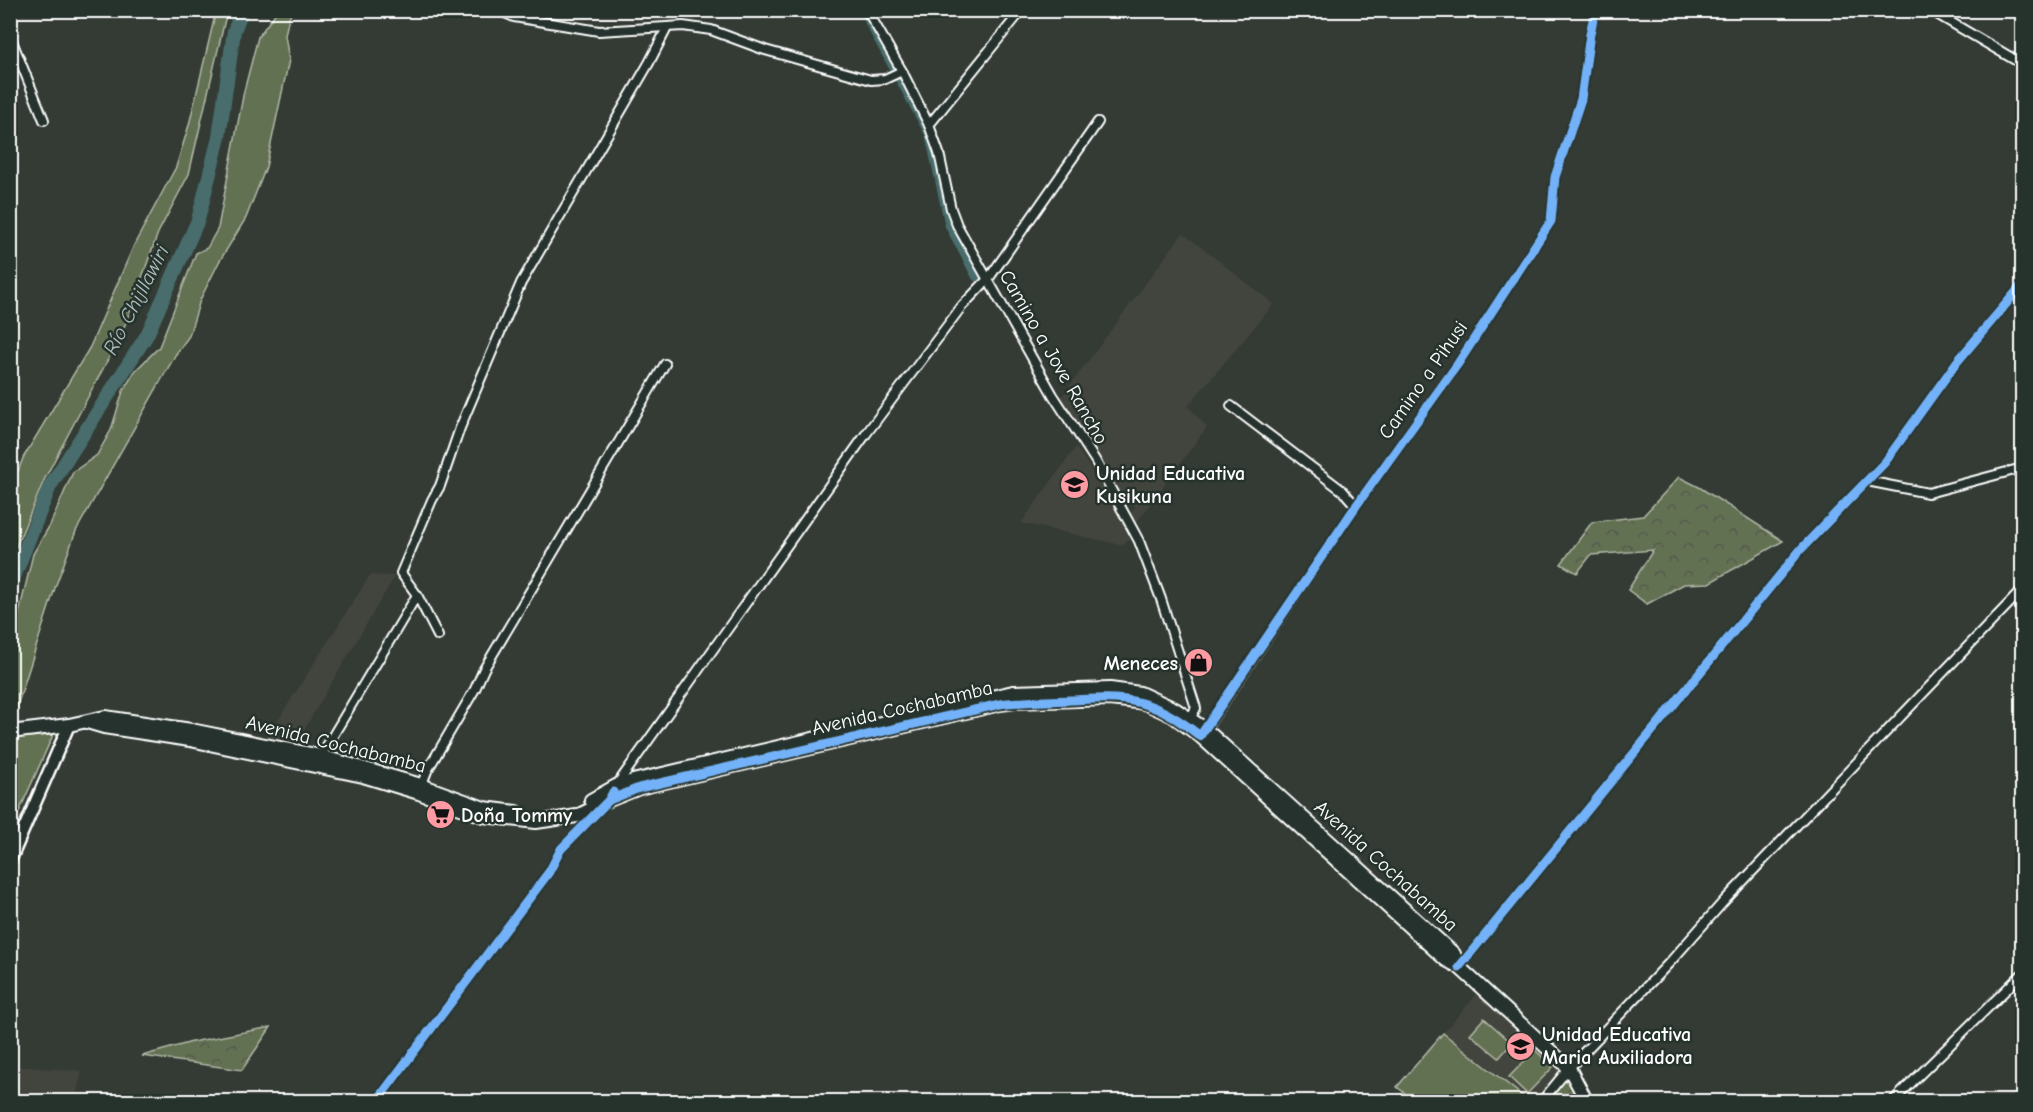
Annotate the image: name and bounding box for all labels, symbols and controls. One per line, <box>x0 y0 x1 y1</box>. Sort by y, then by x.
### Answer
water label: Río Chijllawiri <box>98 241 174 359</box>
street label: Camino a Jove Rancho <box>995 266 1113 448</box>
street label: Camino a Pihusi <box>1374 317 1472 443</box>
place label: Unidad Educativa Kusikuna <box>1096 462 1245 508</box>
school or university icon: Unidad Educativa Kusikuna <box>1059 469 1091 501</box>
shop icon: Meneces <box>1183 647 1215 679</box>
place label: Meneces <box>1104 652 1178 675</box>
street label: Avenida Cochabamba <box>809 676 995 740</box>
street label: Avenida Cochabamba <box>244 710 428 778</box>
street label: Avenida Cochabamba <box>1310 796 1462 936</box>
supermarket icon: Doña Tommy <box>424 799 456 831</box>
place label: Doña Tommy <box>461 804 573 827</box>
place label: Unidad Educativa Maria Auxiliadora <box>1542 1023 1693 1069</box>
school or university icon: Unidad Educativa Maria Auxiliadora <box>1505 1030 1537 1062</box>

